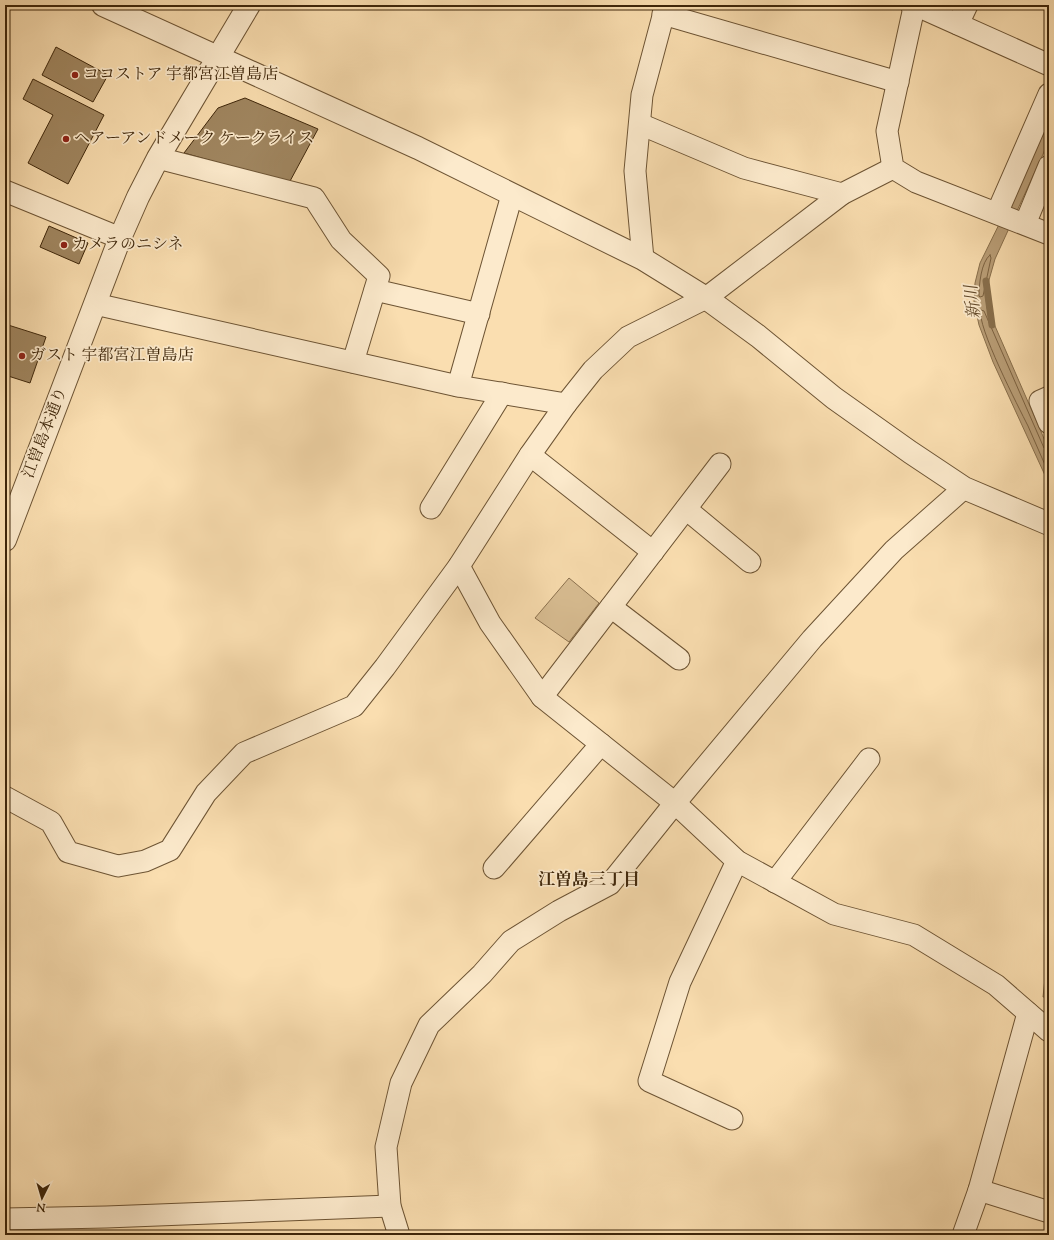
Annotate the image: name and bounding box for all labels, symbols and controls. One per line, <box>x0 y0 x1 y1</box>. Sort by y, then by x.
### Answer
place label: ココストア 宇都宮江曽島店 <box>83 64 278 87</box>
marker: ココストア 宇都宮江曽島店 <box>70 70 80 80</box>
place label: ヘアーアンドメーク ケークライス <box>74 128 314 151</box>
marker: ヘアーアンドメーク ケークライス <box>61 134 71 144</box>
place label: カメラのニシネ <box>72 234 184 257</box>
marker: カメラのニシネ <box>59 240 69 250</box>
water label: 新川 <box>960 282 988 320</box>
place label: ガスト 宇都宮江曽島店 <box>30 345 193 368</box>
marker: ガスト 宇都宮江曽島店 <box>17 351 27 361</box>
street label: 江曽島本通り <box>18 384 74 482</box>
district label: 江曽島三丁目 <box>538 869 640 893</box>
north arrow <box>22 1178 62 1218</box>
text: N <box>36 1199 47 1215</box>

